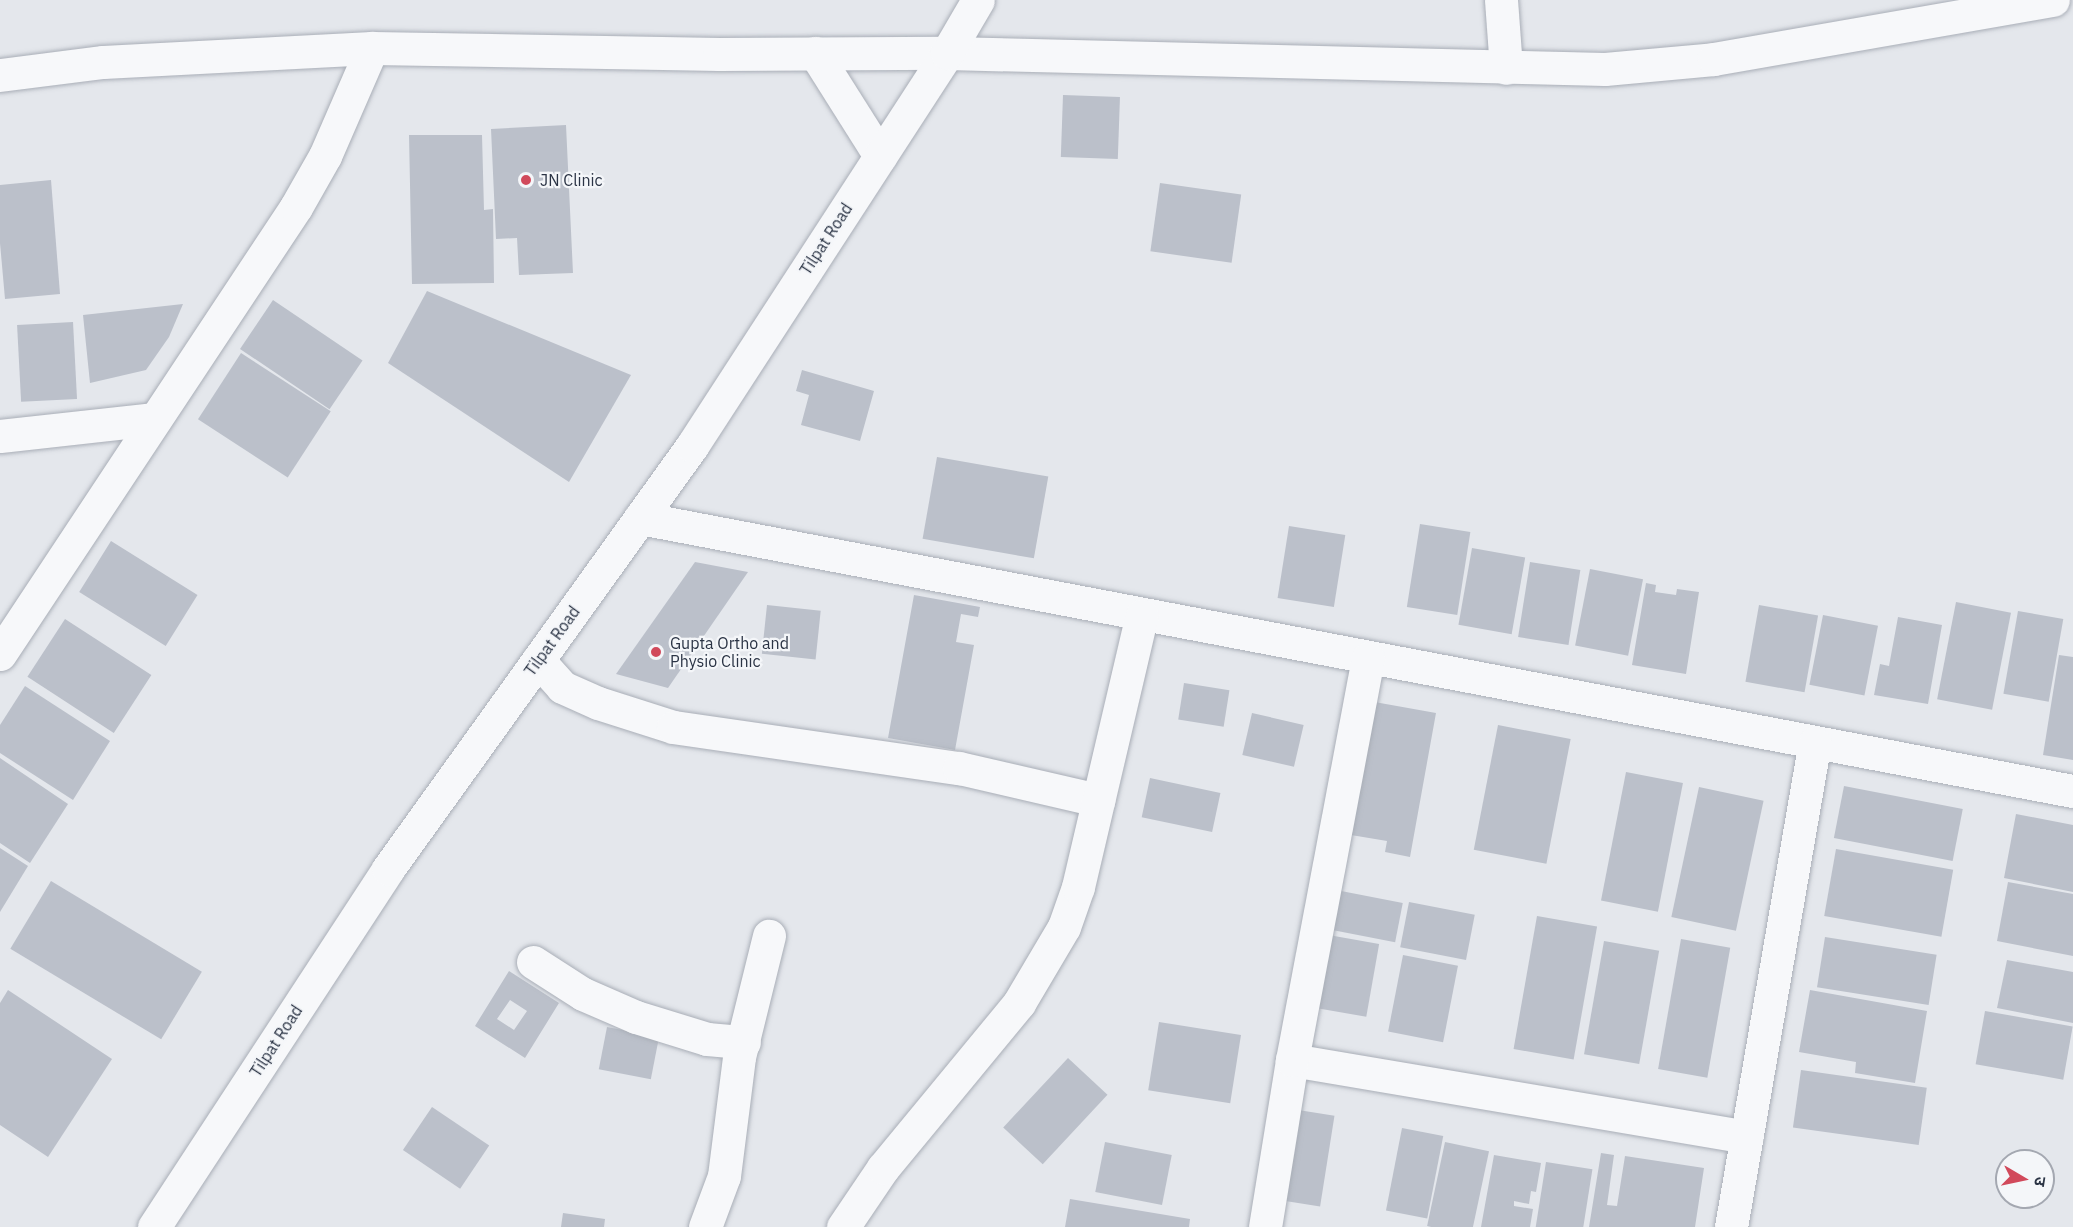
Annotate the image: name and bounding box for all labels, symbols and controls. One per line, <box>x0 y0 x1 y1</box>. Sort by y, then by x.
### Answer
place label: JN Clinic <box>540 170 603 190</box>
marker: JN Clinic <box>517 171 535 189</box>
street label: Tilpat Road <box>796 200 856 278</box>
street label: Tilpat Road <box>520 602 584 680</box>
place label: Gupta Ortho and Physio Clinic <box>670 633 789 671</box>
marker: Gupta Ortho and Physio Clinic <box>647 643 665 661</box>
street label: Tilpat Road <box>246 1002 306 1080</box>
north arrow <box>1995 1149 2055 1209</box>
text: उ <box>2030 1175 2051 1188</box>

